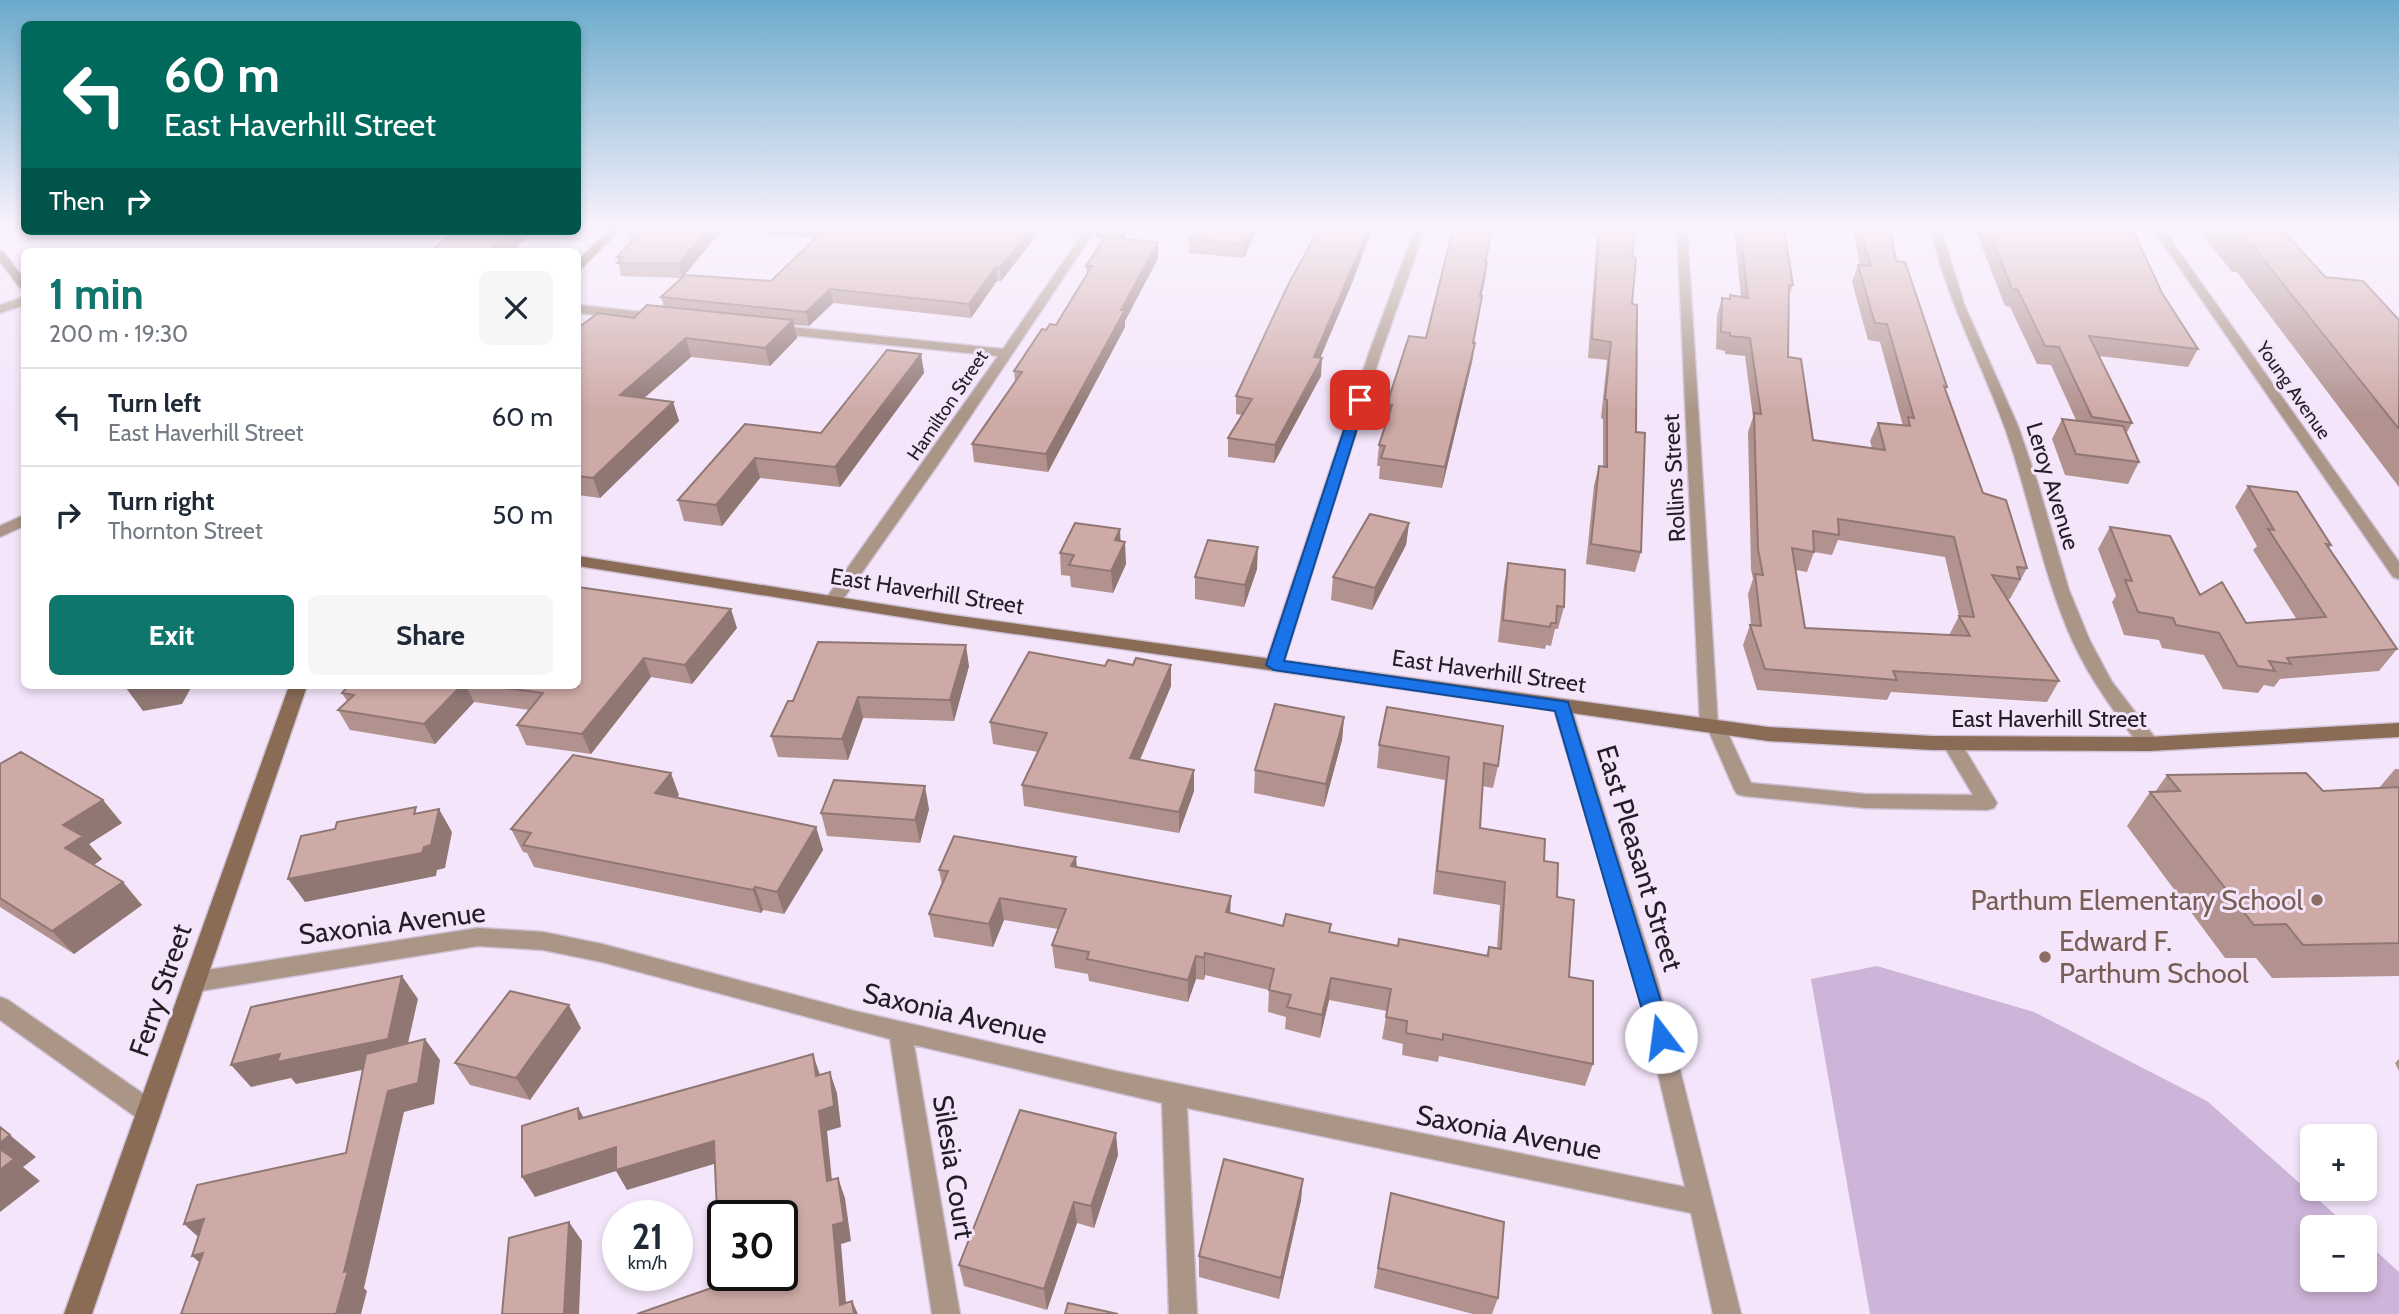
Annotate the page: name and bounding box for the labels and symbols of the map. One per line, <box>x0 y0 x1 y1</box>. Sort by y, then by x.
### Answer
street label: Young Avenue <box>2251 336 2336 444</box>
street label: Hamilton Street <box>902 345 993 465</box>
pin <box>1330 370 1390 430</box>
street label: Rollins Street <box>1657 413 1691 543</box>
street label: Leroy Avenue <box>2020 419 2086 553</box>
street label: East Haverhill Street <box>828 562 1026 620</box>
street label: East Haverhill Street <box>1390 644 1588 699</box>
street label: East Haverhill Street <box>1951 705 2147 733</box>
street label: East Pleasant Street <box>1589 741 1691 975</box>
place label: Parthum Elementary School <box>1971 883 2303 917</box>
marker: Parthum Elementary School <box>2309 892 2325 908</box>
street label: Saxonia Avenue <box>297 895 487 951</box>
street label: Ferry Street <box>121 919 199 1061</box>
place label: Edward F. Parthum School <box>2059 924 2249 990</box>
marker: Edward F. Parthum School <box>2037 949 2053 965</box>
street label: Saxonia Avenue <box>860 975 1050 1051</box>
position arrow <box>1624 1000 1698 1074</box>
street label: Silesia Court <box>926 1093 982 1241</box>
street label: Saxonia Avenue <box>1413 1097 1605 1167</box>
speed limit sign: 30 <box>707 1200 798 1291</box>

